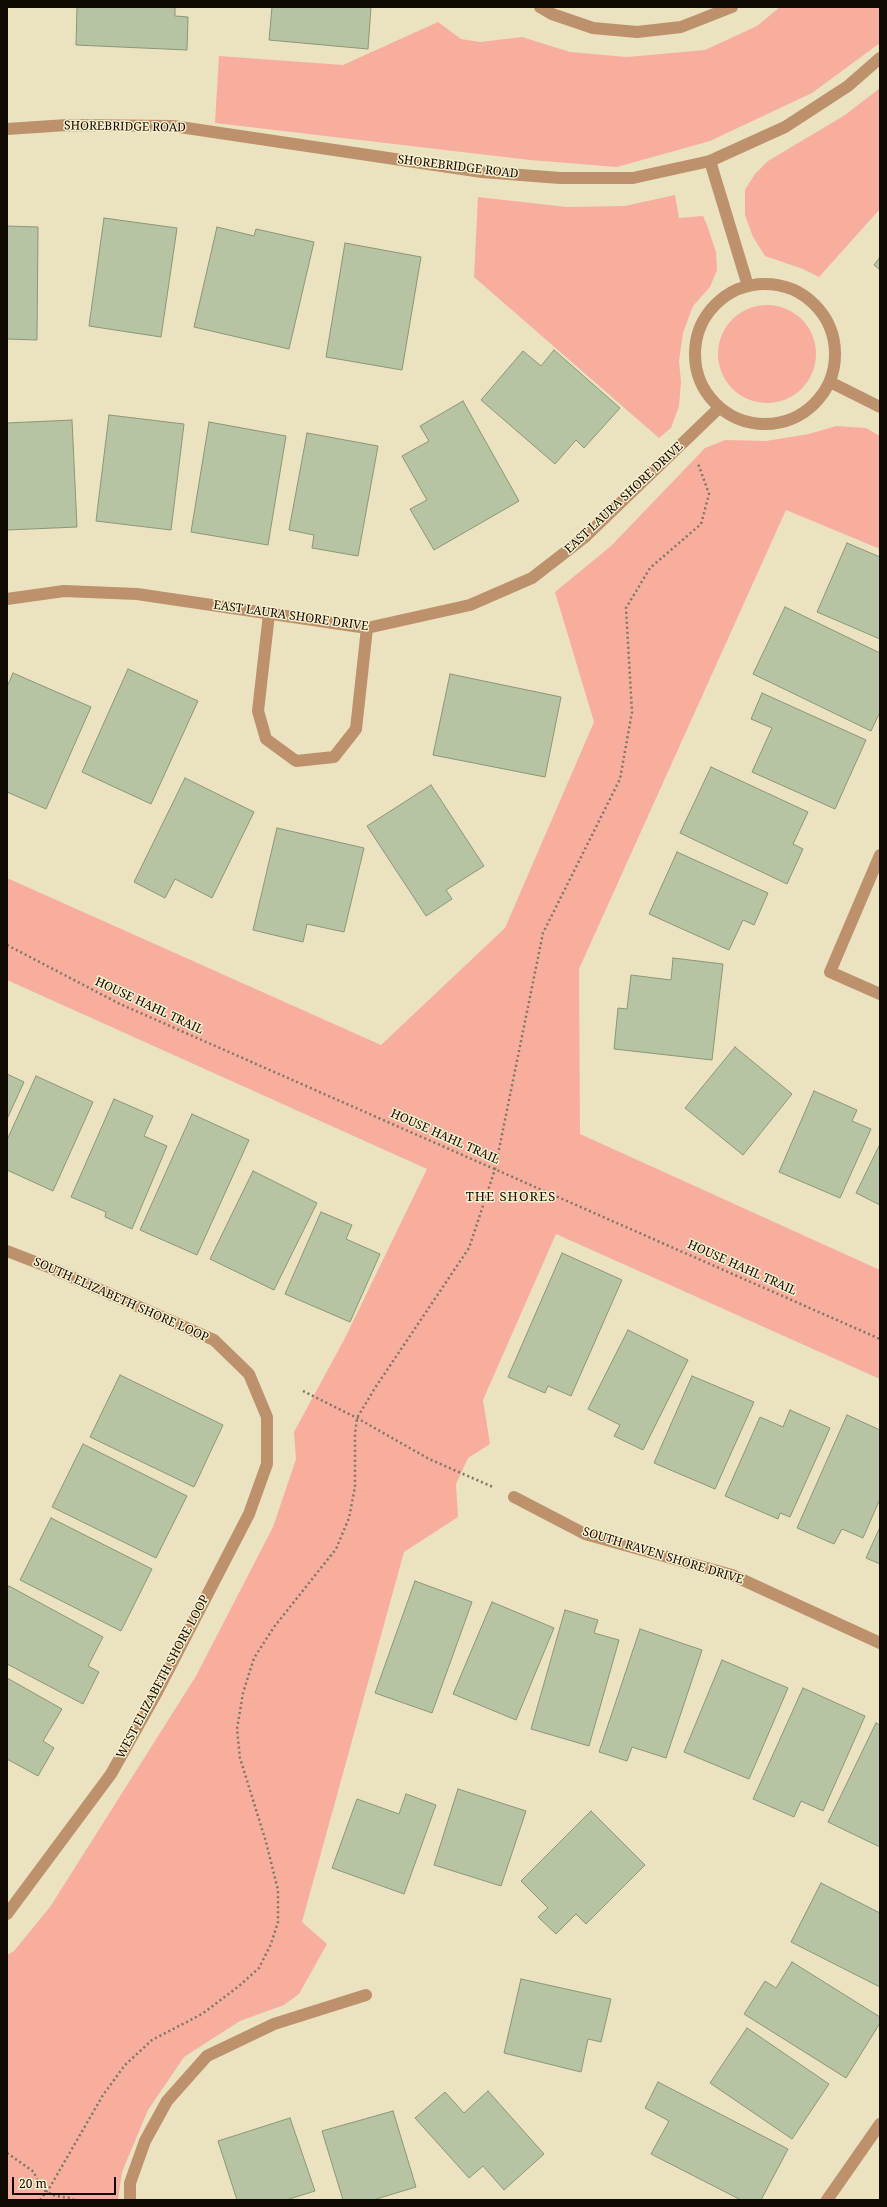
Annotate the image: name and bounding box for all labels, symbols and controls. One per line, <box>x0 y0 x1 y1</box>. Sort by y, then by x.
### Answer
street label: SHOREBRIDGE ROAD <box>64 119 186 135</box>
street label: SHOREBRIDGE ROAD <box>397 152 519 182</box>
street label: EAST LAURA SHORE DRIVE <box>562 439 686 557</box>
street label: EAST LAURA SHORE DRIVE <box>213 598 369 634</box>
street label: HOUSE HAHL TRAIL <box>93 975 205 1037</box>
street label: HOUSE HAHL TRAIL <box>388 1106 502 1168</box>
district label: THE SHORES <box>466 1189 556 1205</box>
street label: HOUSE HAHL TRAIL <box>685 1237 799 1299</box>
street label: SOUTH ELIZABETH SHORE LOOP <box>31 1255 211 1345</box>
street label: SOUTH RAVEN SHORE DRIVE <box>581 1525 745 1587</box>
street label: WEST ELIZABETH SHORE LOOP <box>114 1593 212 1761</box>
scale bar <box>14 2169 118 2195</box>
text: 20 m <box>19 2175 47 2192</box>

